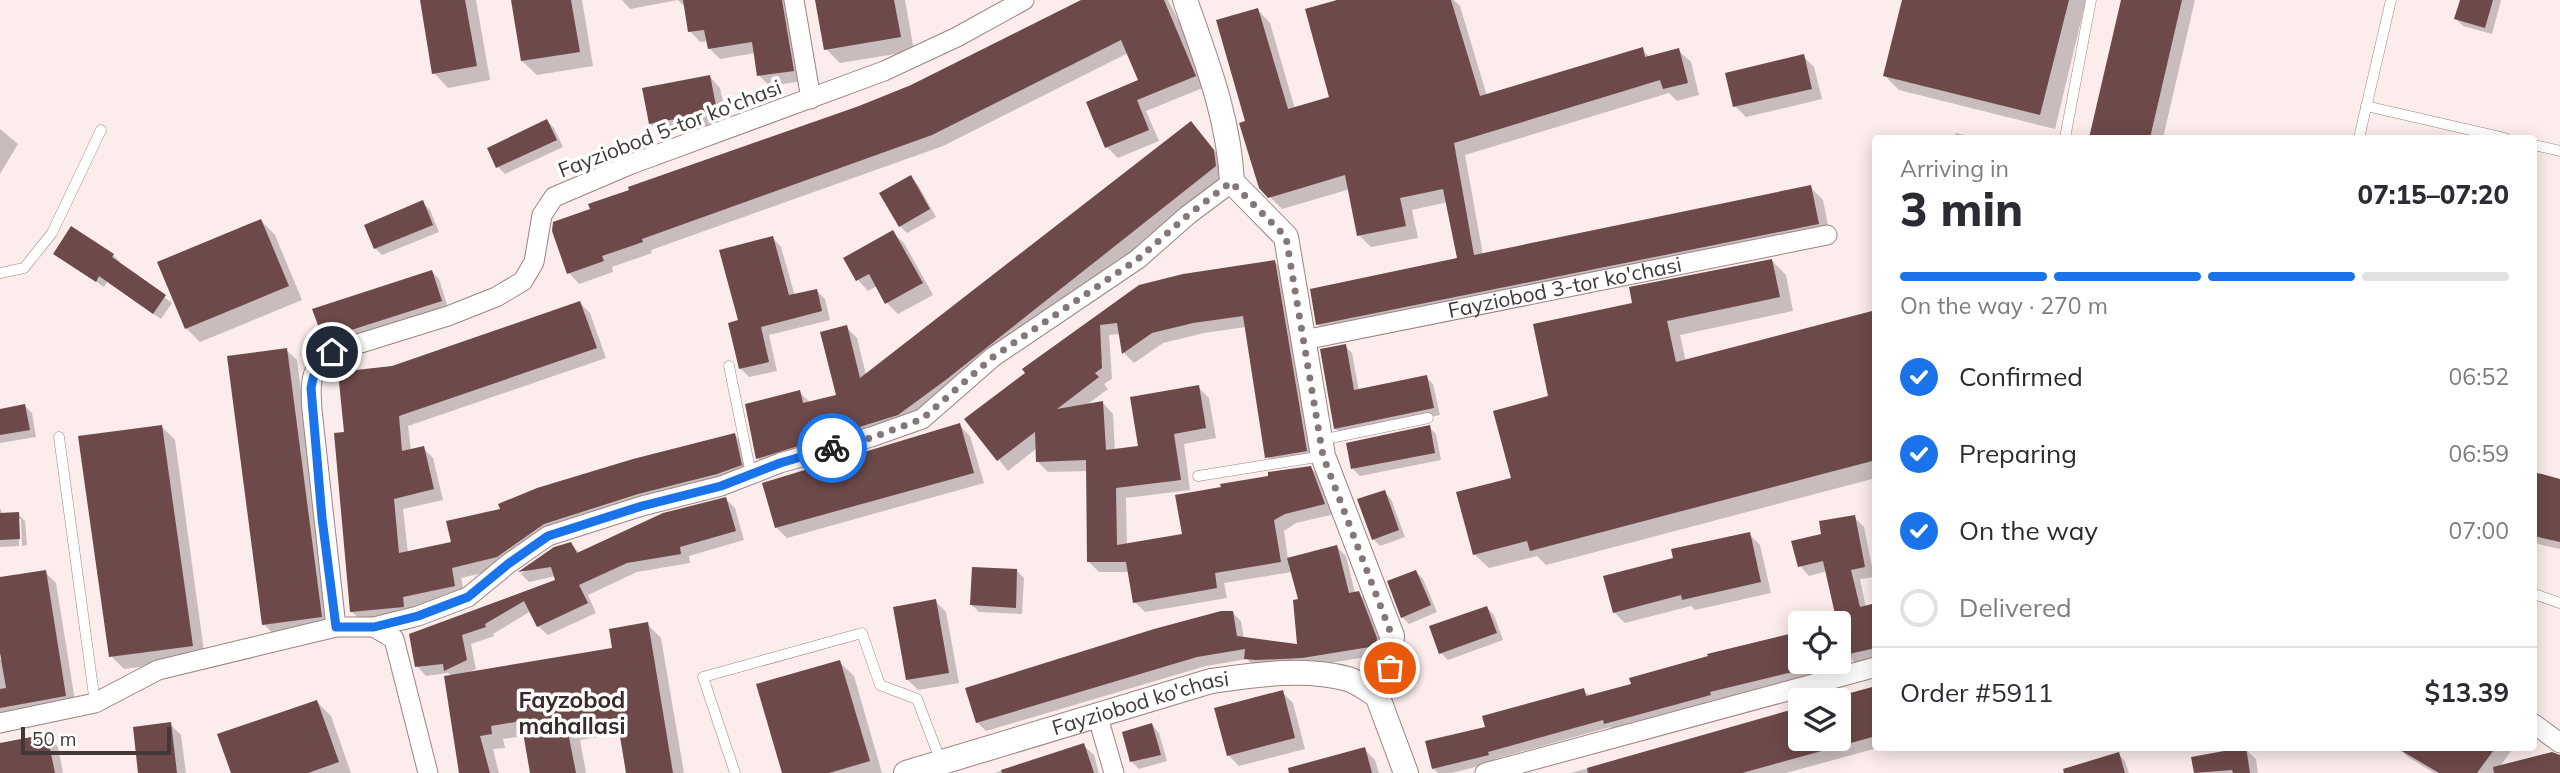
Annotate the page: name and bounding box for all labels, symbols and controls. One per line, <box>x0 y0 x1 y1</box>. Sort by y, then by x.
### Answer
street label: Fayziobod 5-tor ko'chasi <box>554 73 785 183</box>
text: Arriving in <box>1900 154 2009 183</box>
text: 07:15–07:20 <box>2358 178 2509 211</box>
text: 3 min <box>1900 180 2023 238</box>
street label: Fayziobod 3-tor ko'chasi <box>1446 251 1684 323</box>
text: On the way · 270 m <box>1900 291 2108 320</box>
pin <box>302 322 362 382</box>
icon: home <box>313 333 351 371</box>
icon: check <box>1900 358 1938 396</box>
text: Confirmed <box>1959 360 2083 393</box>
text: 06:52 <box>2449 362 2509 391</box>
courier <box>797 413 867 483</box>
icon: bike <box>813 429 851 467</box>
icon: check <box>1900 435 1938 473</box>
text: Preparing <box>1959 437 2077 470</box>
text: 06:59 <box>2449 439 2509 468</box>
icon: check <box>1900 512 1938 550</box>
text: On the way <box>1959 514 2098 547</box>
text: 07:00 <box>2449 516 2509 545</box>
text: Delivered <box>1959 591 2072 624</box>
map controls <box>1788 611 1851 751</box>
button: locate <box>1788 611 1851 674</box>
pin <box>1360 638 1420 698</box>
icon: bag <box>1371 649 1409 687</box>
street label: Fayziobod ko'chasi <box>1049 665 1230 740</box>
text: Order #5911 <box>1900 676 2053 709</box>
text: $13.39 <box>2425 676 2509 709</box>
district label: Fayzobod mahallasi <box>519 685 625 740</box>
button: layers <box>1788 688 1851 751</box>
scale bar <box>21 724 172 756</box>
text: 50 m <box>32 727 76 751</box>

